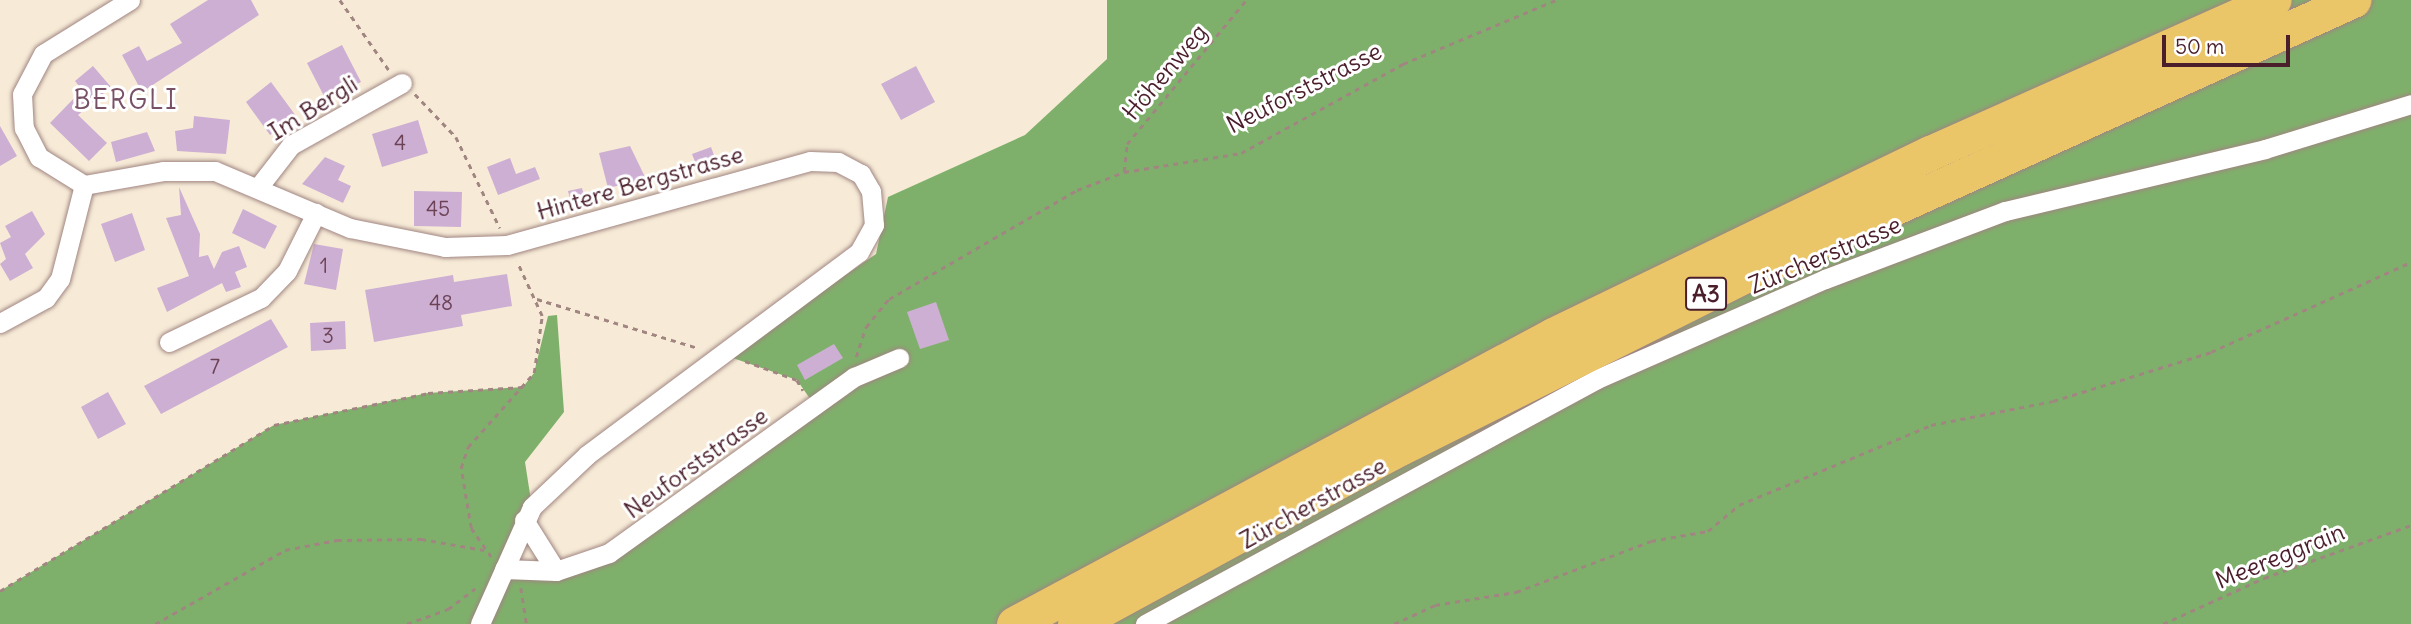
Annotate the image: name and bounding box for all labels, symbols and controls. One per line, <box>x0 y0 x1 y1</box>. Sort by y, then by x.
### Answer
street label: Höhenweg <box>1117 18 1213 126</box>
scale bar <box>2166 21 2294 65</box>
text: 50 m <box>2175 33 2224 60</box>
street label: Neuforststrasse <box>1222 37 1386 139</box>
street label: Im Bergli <box>263 69 363 147</box>
district label: BERGLI <box>74 84 178 116</box>
house number: 4 <box>394 130 406 156</box>
street label: Hintere Bergstrasse <box>533 140 747 226</box>
house number: 45 <box>426 196 450 222</box>
street label: Zürcherstrasse <box>1745 210 1905 300</box>
house number: 1 <box>320 253 328 279</box>
road number: A3 <box>1685 274 1727 314</box>
house number: 48 <box>429 290 453 316</box>
house number: 3 <box>322 323 334 349</box>
house number: 7 <box>210 354 220 380</box>
street label: Neuforststrasse <box>619 401 773 525</box>
street label: Zürcherstrasse <box>1235 451 1391 555</box>
street label: Meereggrain <box>2211 517 2349 595</box>

